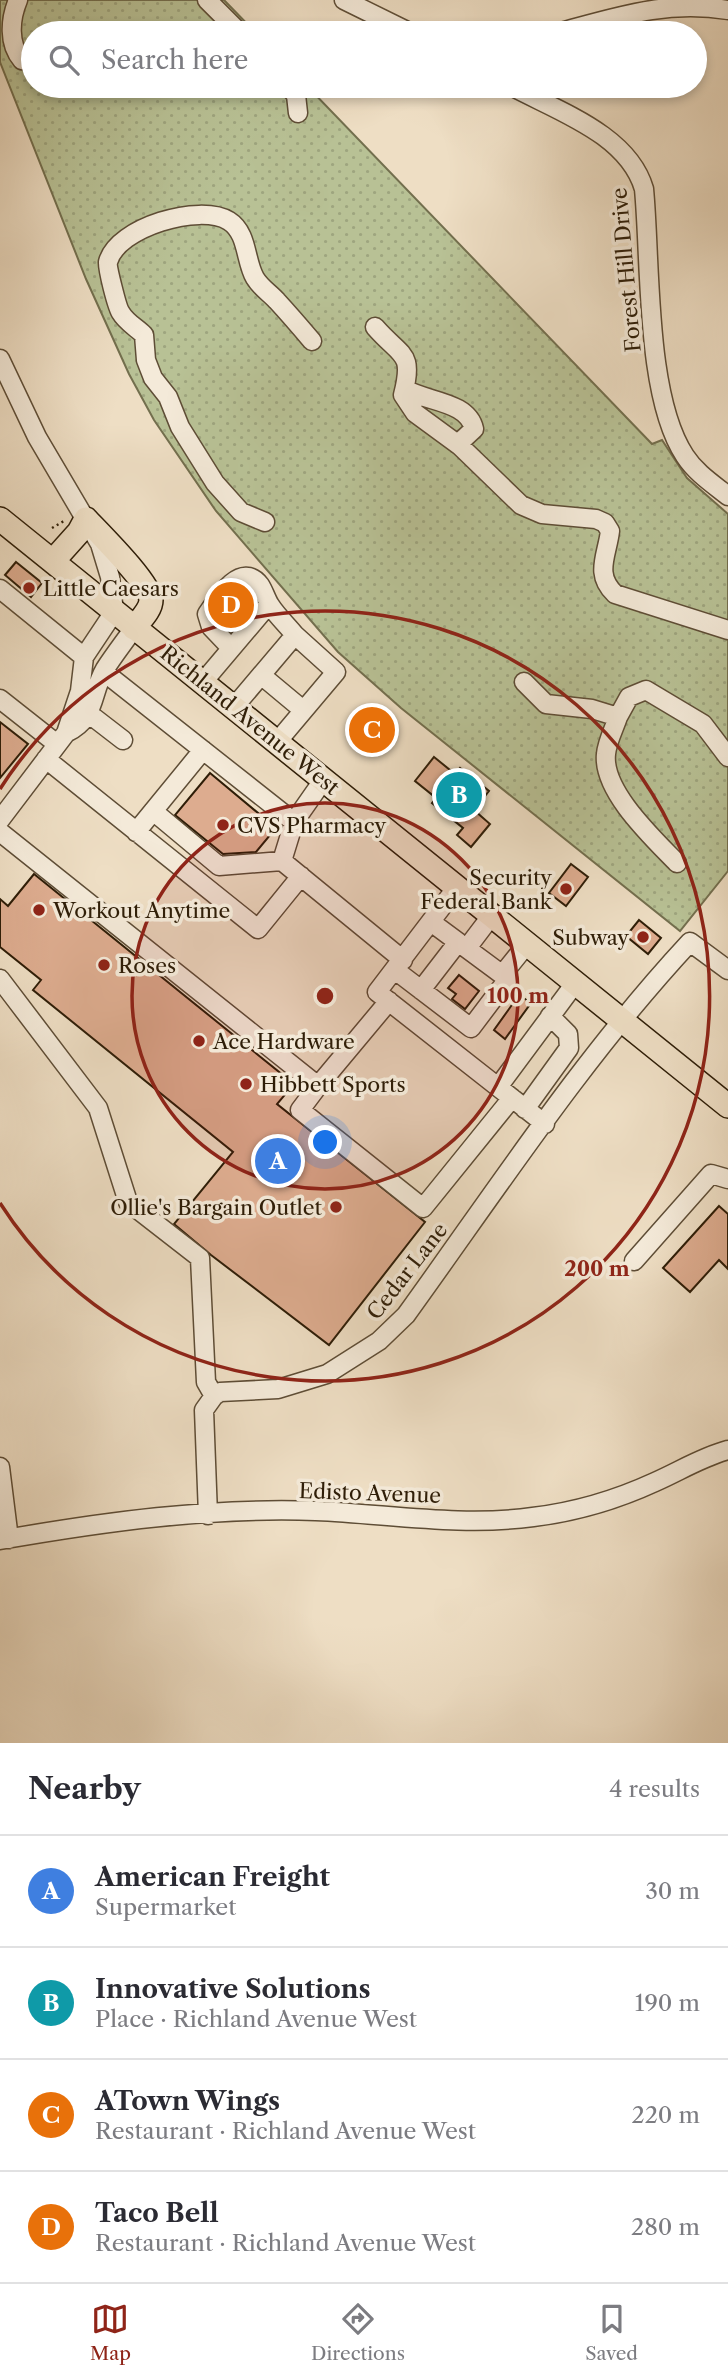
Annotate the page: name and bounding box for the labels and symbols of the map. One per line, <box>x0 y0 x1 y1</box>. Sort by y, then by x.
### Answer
street label: Forest Hill Drive <box>606 187 646 353</box>
place label: Little Caesars <box>43 576 179 601</box>
pin: D <box>208 579 254 631</box>
marker: Little Caesars <box>21 580 37 596</box>
street label: Richland Avenue West <box>156 640 345 800</box>
pin: C <box>349 704 395 756</box>
pin: B <box>436 769 482 821</box>
place label: CVS Pharmacy <box>237 813 386 838</box>
marker: CVS Pharmacy <box>215 817 231 833</box>
place label: Security Federal Bank <box>420 865 553 914</box>
marker: Security Federal Bank <box>558 881 574 897</box>
place label: Workout Anytime <box>52 898 230 923</box>
marker: Workout Anytime <box>31 902 47 918</box>
place label: Subway <box>552 925 629 950</box>
marker: Subway <box>635 929 651 945</box>
place label: Roses <box>118 953 176 978</box>
marker: Roses <box>96 957 112 973</box>
text: 100 m <box>487 983 549 1008</box>
centre of rings <box>313 984 337 1008</box>
place label: Ace Hardware <box>212 1029 355 1054</box>
marker: Ace Hardware <box>191 1033 207 1049</box>
place label: Hibbett Sports <box>260 1072 406 1097</box>
marker: Hibbett Sports <box>238 1076 254 1092</box>
your location <box>308 1125 342 1159</box>
pin: A <box>255 1135 301 1187</box>
place label: Ollie's Bargain Outlet <box>110 1195 323 1220</box>
marker: Ollie's Bargain Outlet <box>328 1199 344 1215</box>
street label: Cedar Lane <box>362 1218 452 1324</box>
text: 200 m <box>564 1256 630 1281</box>
street label: Edisto Avenue <box>298 1478 442 1508</box>

